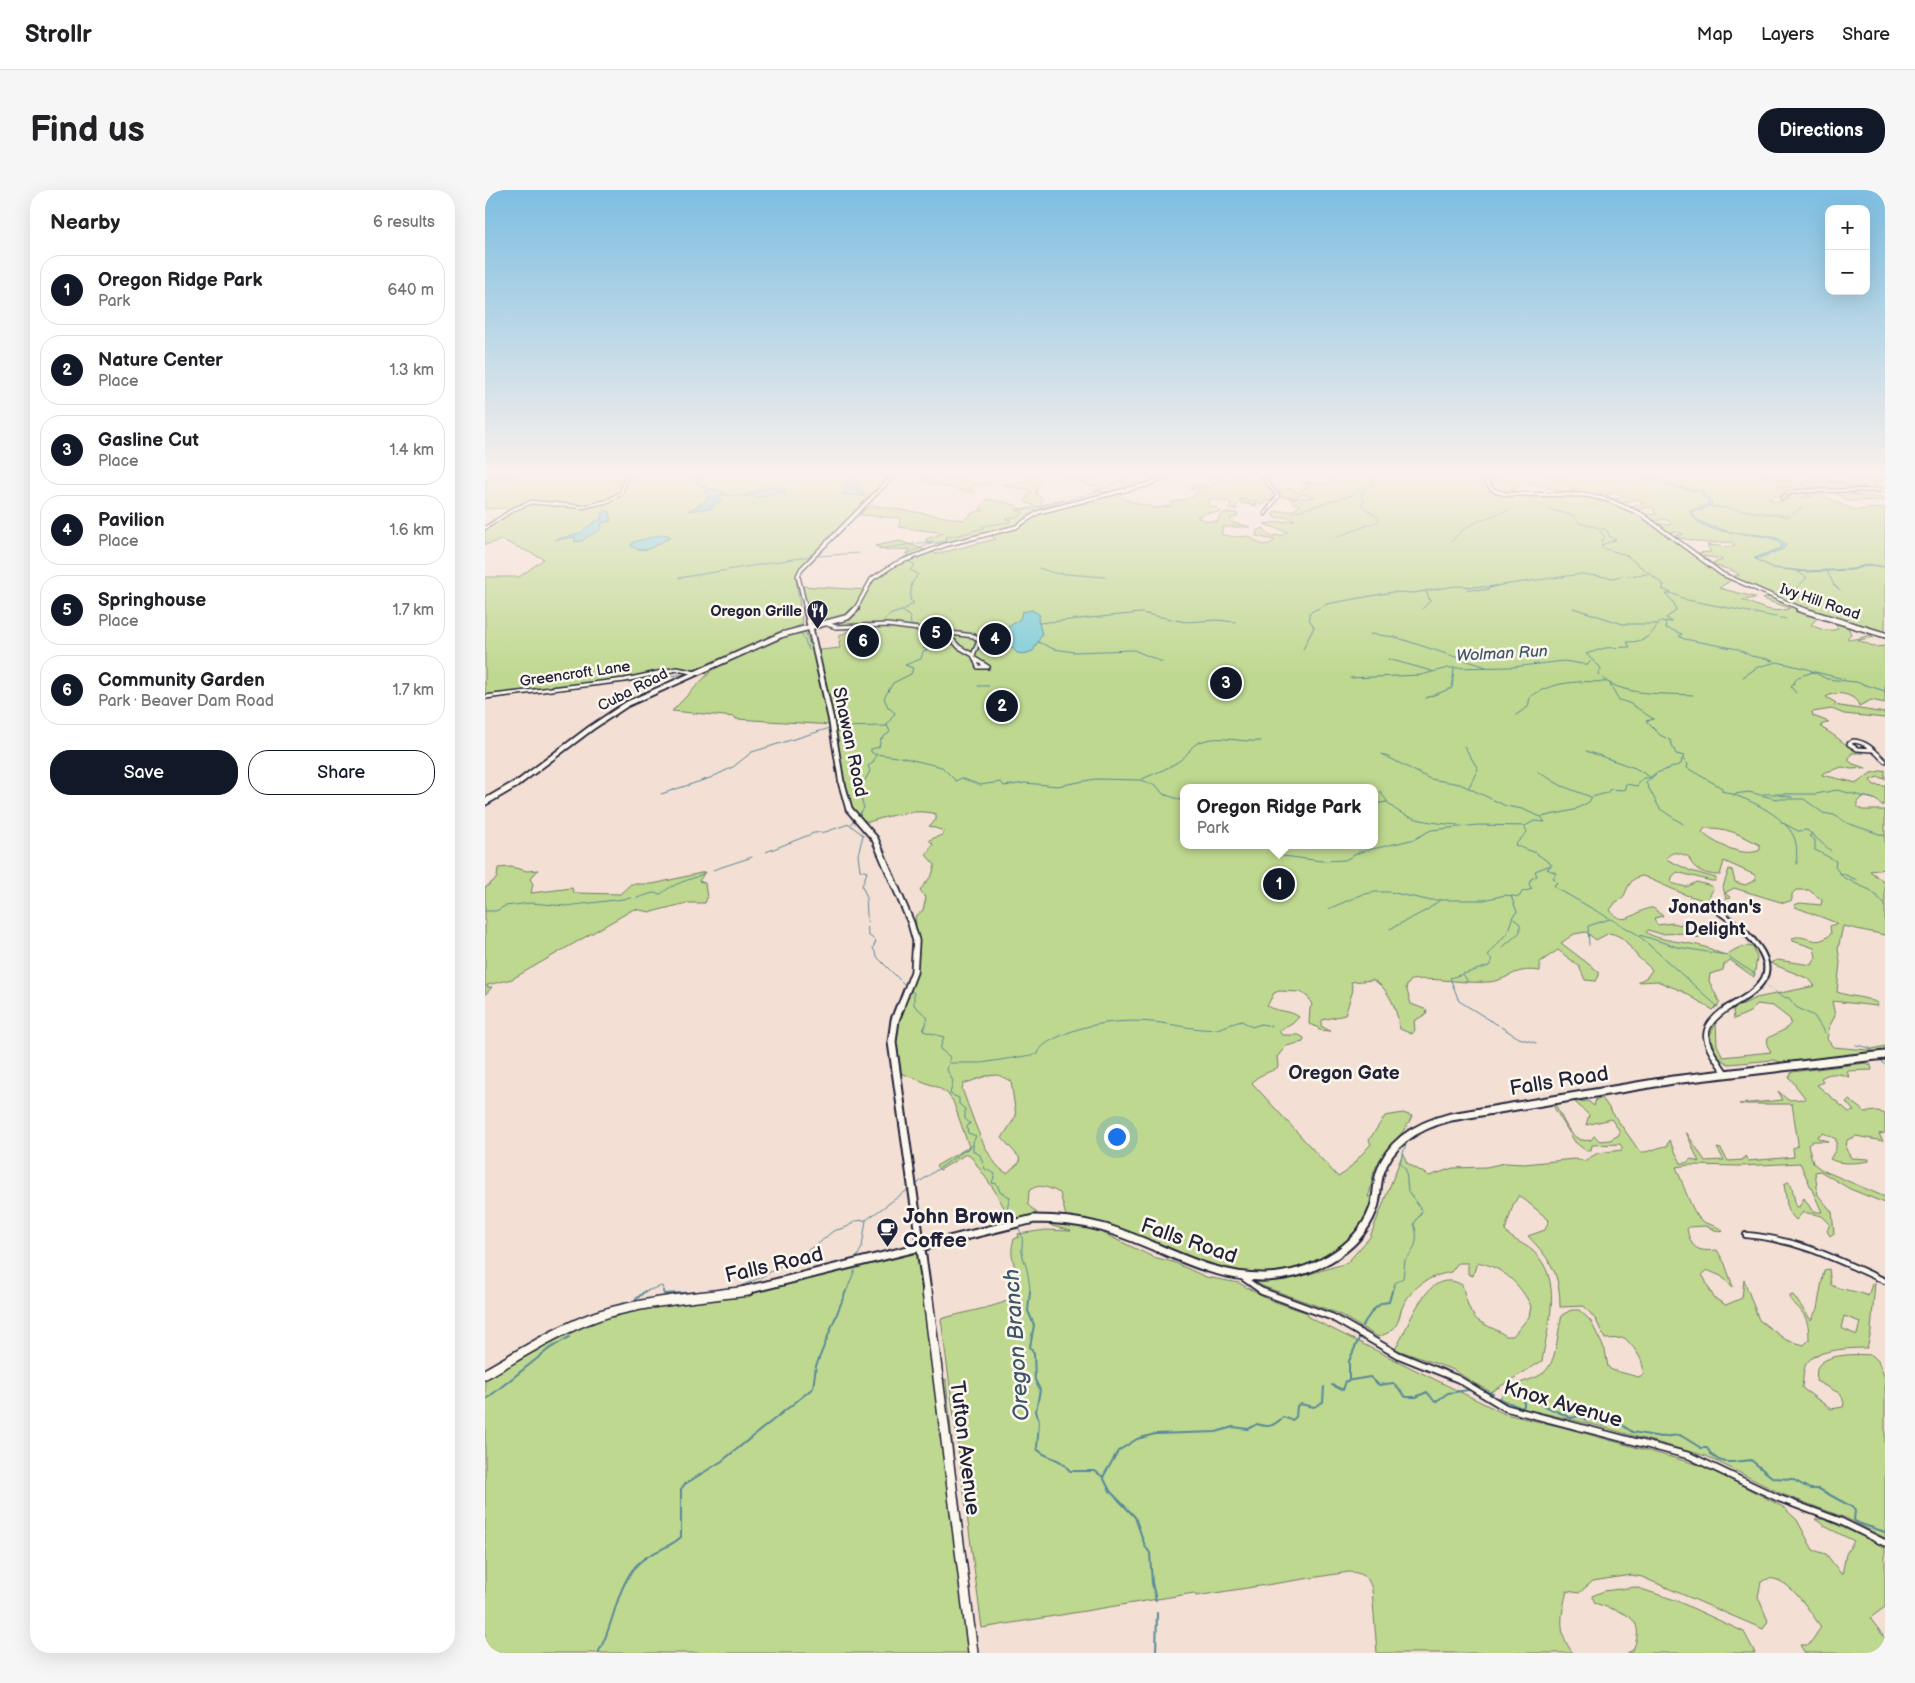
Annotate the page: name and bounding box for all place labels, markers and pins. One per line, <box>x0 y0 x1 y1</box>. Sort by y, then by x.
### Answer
restaurant icon: Oregon Grille <box>806 599 830 630</box>
place label: Oregon Grille <box>710 602 802 621</box>
pin: 5 <box>920 614 952 652</box>
pin: 4 <box>979 620 1011 658</box>
pin: 6 <box>847 622 879 660</box>
pin: 3 <box>1210 664 1242 702</box>
pin: 2 <box>986 687 1018 725</box>
pin: 1 <box>1263 865 1295 903</box>
place label: John Brown Coffee <box>903 1204 1014 1253</box>
cafe icon: John Brown Coffee <box>875 1216 899 1247</box>

